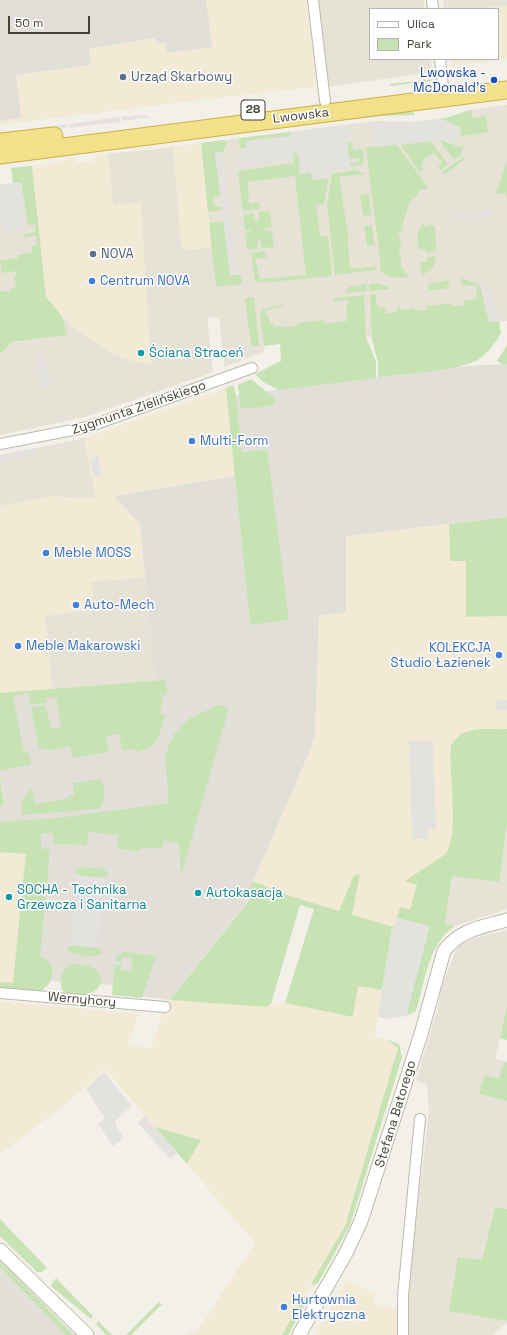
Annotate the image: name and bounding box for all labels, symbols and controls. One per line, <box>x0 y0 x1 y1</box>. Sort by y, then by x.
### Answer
scale bar <box>10 8 92 34</box>
legend <box>369 8 499 60</box>
text: 50 m <box>15 15 43 31</box>
text: Ulica <box>407 16 435 32</box>
text: Park <box>407 36 432 52</box>
place label: Lwowska - McDonald's <box>413 65 486 96</box>
place label: Urząd Skarbowy <box>131 69 232 85</box>
marker: Urząd Skarbowy <box>118 72 128 82</box>
marker: Lwowska - McDonald's <box>489 75 499 85</box>
road number: 28 <box>241 100 265 120</box>
street label: Lwowska <box>272 105 330 127</box>
place label: NOVA <box>101 246 134 262</box>
marker: NOVA <box>88 249 98 259</box>
place label: Centrum NOVA <box>100 273 190 289</box>
marker: Centrum NOVA <box>87 276 97 286</box>
place label: Ściana Straceń <box>149 345 244 361</box>
marker: Ściana Straceń <box>136 348 146 358</box>
street label: Zygmunta Zielińskiego <box>70 378 208 438</box>
place label: Multi-Form <box>200 433 269 449</box>
marker: Multi-Form <box>187 436 197 446</box>
place label: Meble MOSS <box>54 545 131 561</box>
marker: Meble MOSS <box>41 548 51 558</box>
place label: Auto-Mech <box>84 597 155 613</box>
marker: Auto-Mech <box>71 600 81 610</box>
place label: Meble Makarowski <box>26 638 141 654</box>
place label: KOLEKCJA Studio Łazienek <box>391 640 491 671</box>
marker: Meble Makarowski <box>13 641 23 651</box>
marker: KOLEKCJA Studio Łazienek <box>494 650 504 660</box>
place label: SOCHA - Technika Grzewcza i Sanitarna <box>17 882 147 913</box>
place label: Autokasacja <box>206 885 283 901</box>
marker: Autokasacja <box>193 888 203 898</box>
marker: SOCHA - Technika Grzewcza i Sanitarna <box>4 892 14 902</box>
street label: Wernyhory <box>47 989 117 1011</box>
street label: Stefana Batorego <box>372 1059 420 1169</box>
place label: Hurtownia Elektryczna <box>292 1292 366 1323</box>
marker: Hurtownia Elektryczna <box>279 1302 289 1312</box>

